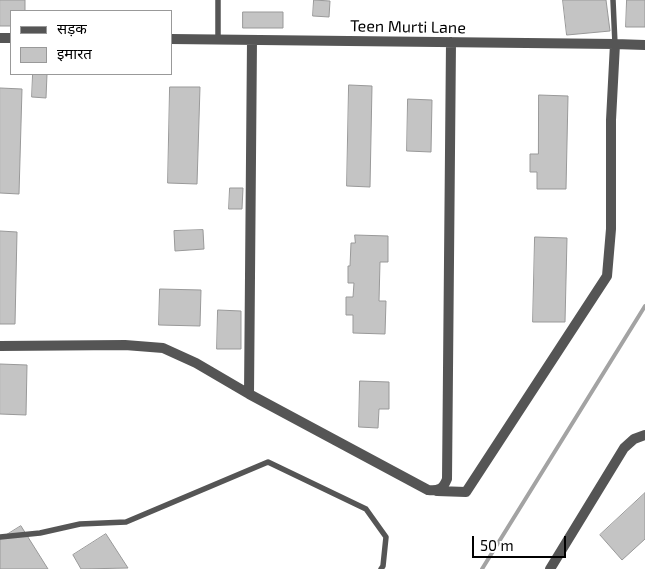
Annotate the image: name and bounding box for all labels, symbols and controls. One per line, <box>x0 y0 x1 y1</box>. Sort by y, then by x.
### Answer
legend <box>10 10 172 75</box>
street label: Teen Murti Lane <box>350 16 466 38</box>
text: सड़क <box>57 19 87 37</box>
text: इमारत <box>57 44 92 62</box>
scale bar <box>475 526 569 558</box>
text: 50 m <box>480 536 514 554</box>

